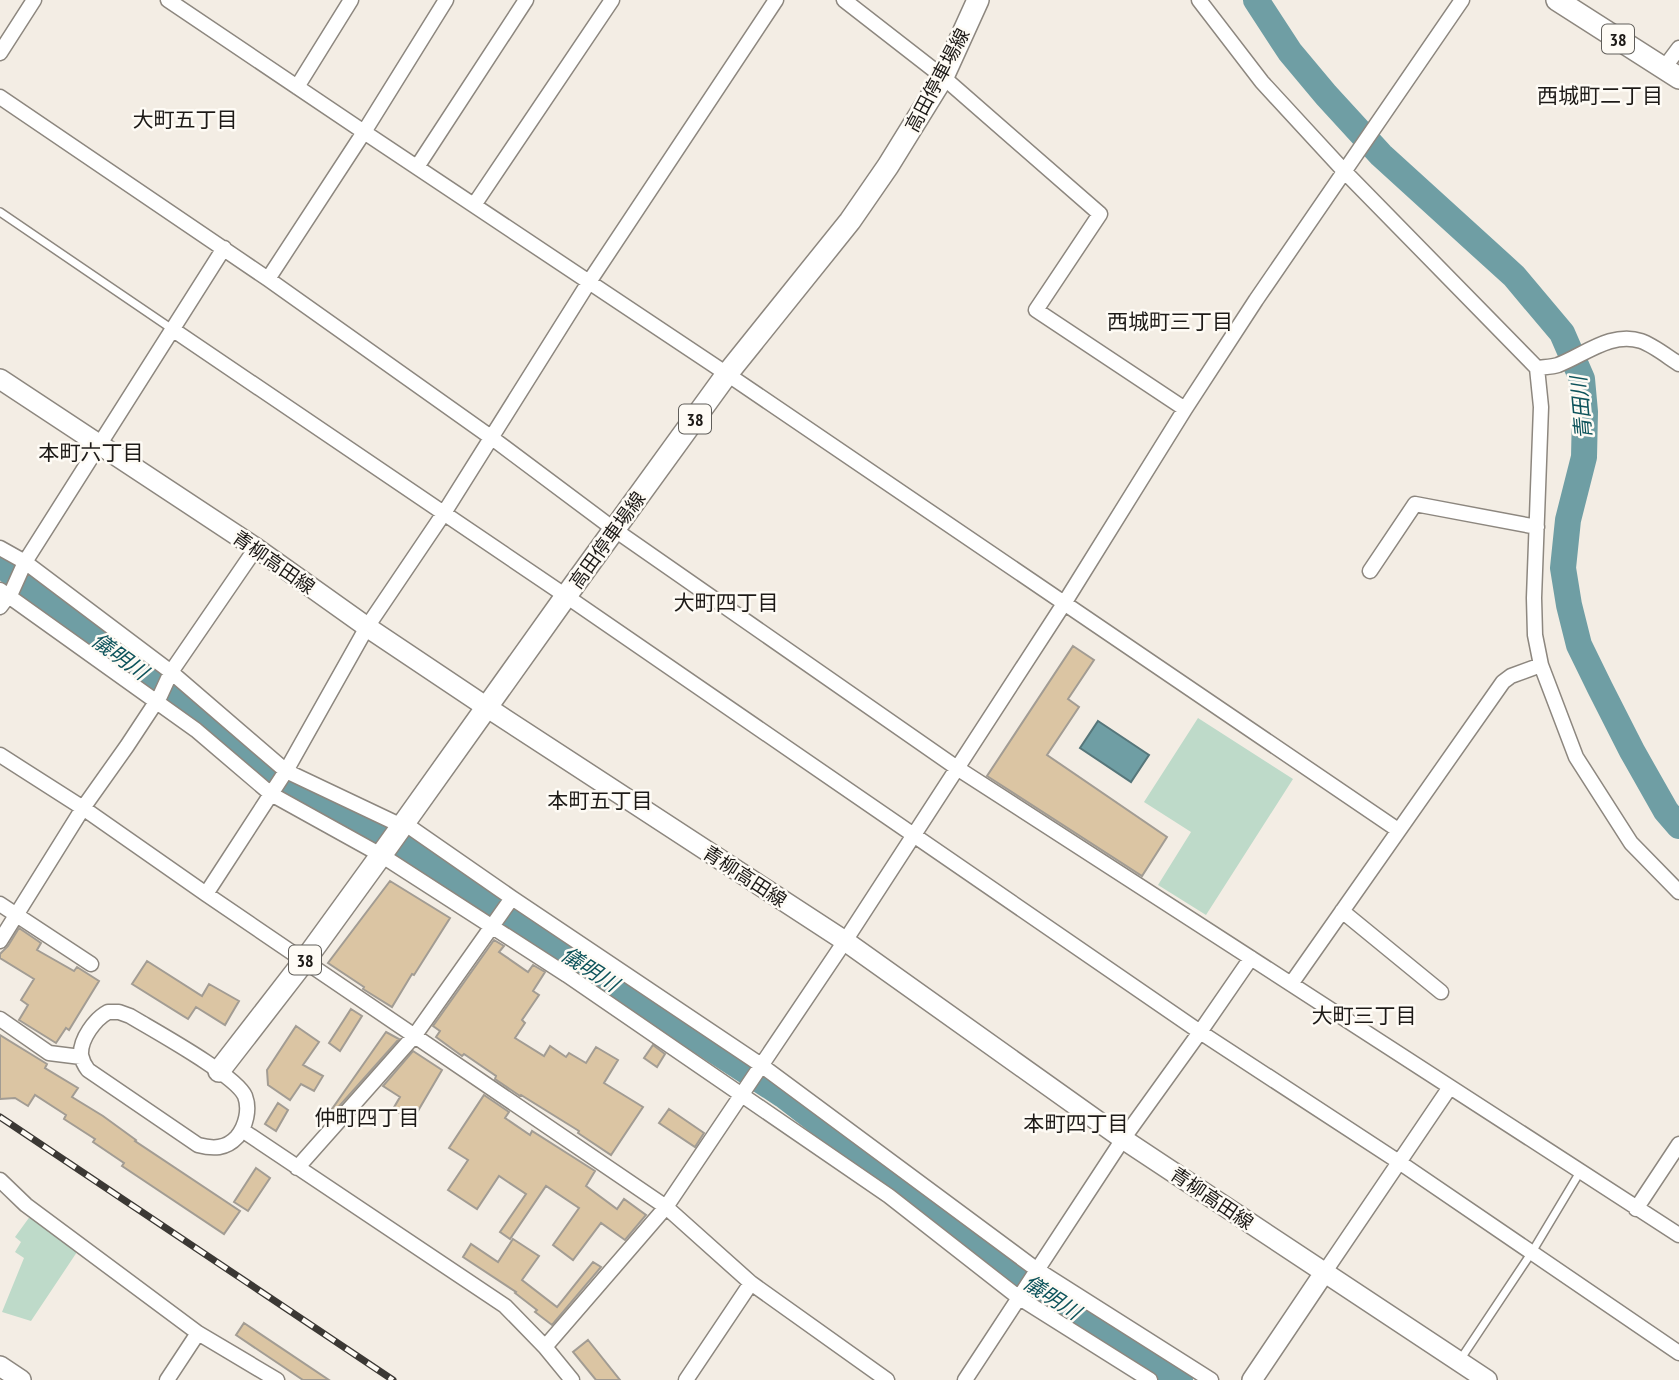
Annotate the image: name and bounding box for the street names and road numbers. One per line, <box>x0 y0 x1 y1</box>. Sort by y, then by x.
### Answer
street label: 高田停車場線 <box>900 24 974 136</box>
road number: 38 <box>1602 24 1634 54</box>
road number: 38 <box>679 404 711 433</box>
street label: 高田停車場線 <box>564 487 650 593</box>
street label: 青柳高田線 <box>228 525 320 599</box>
street label: 青柳高田線 <box>699 840 791 912</box>
road number: 38 <box>289 945 321 974</box>
street label: 青柳高田線 <box>1166 1161 1258 1235</box>

